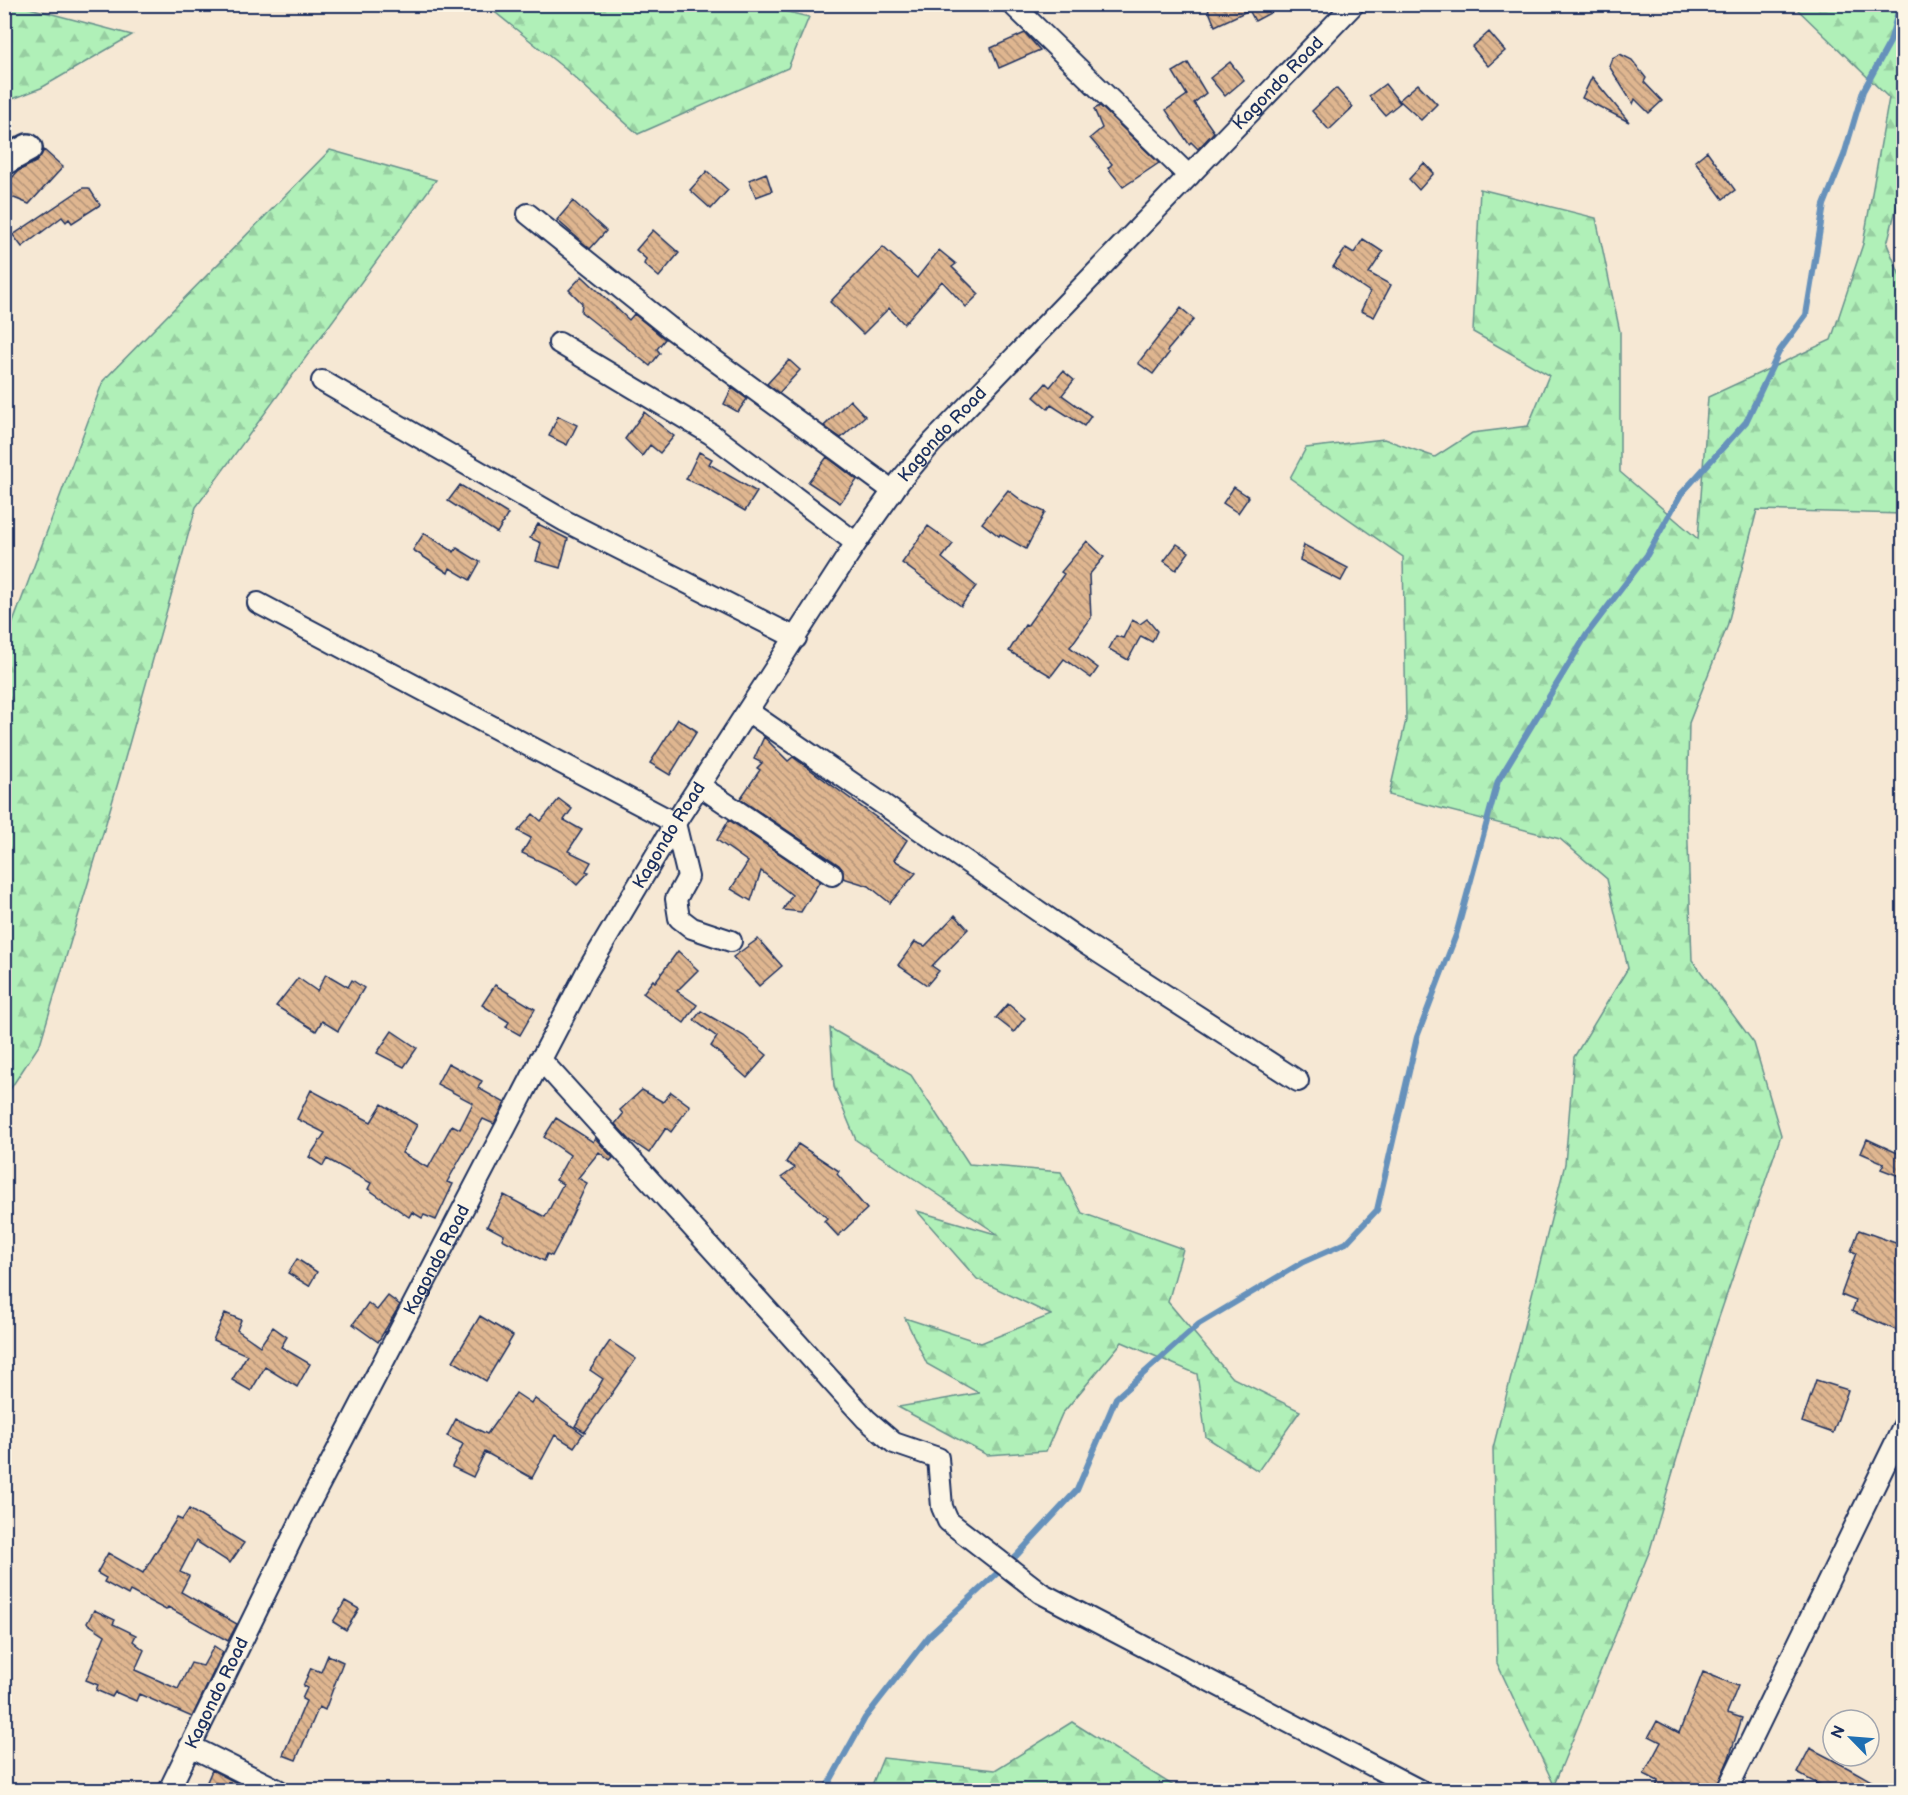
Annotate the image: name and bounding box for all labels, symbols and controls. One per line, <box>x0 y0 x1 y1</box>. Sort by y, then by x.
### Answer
street label: Kagondo Road <box>1229 32 1328 135</box>
street label: Kagondo Road <box>894 383 991 486</box>
street label: Kagondo Road <box>628 778 710 893</box>
street label: Kagondo Road <box>400 1201 474 1319</box>
street label: Kagondo Road <box>181 1634 253 1752</box>
north arrow <box>1821 1708 1881 1768</box>
text: N <box>1828 1723 1850 1742</box>

